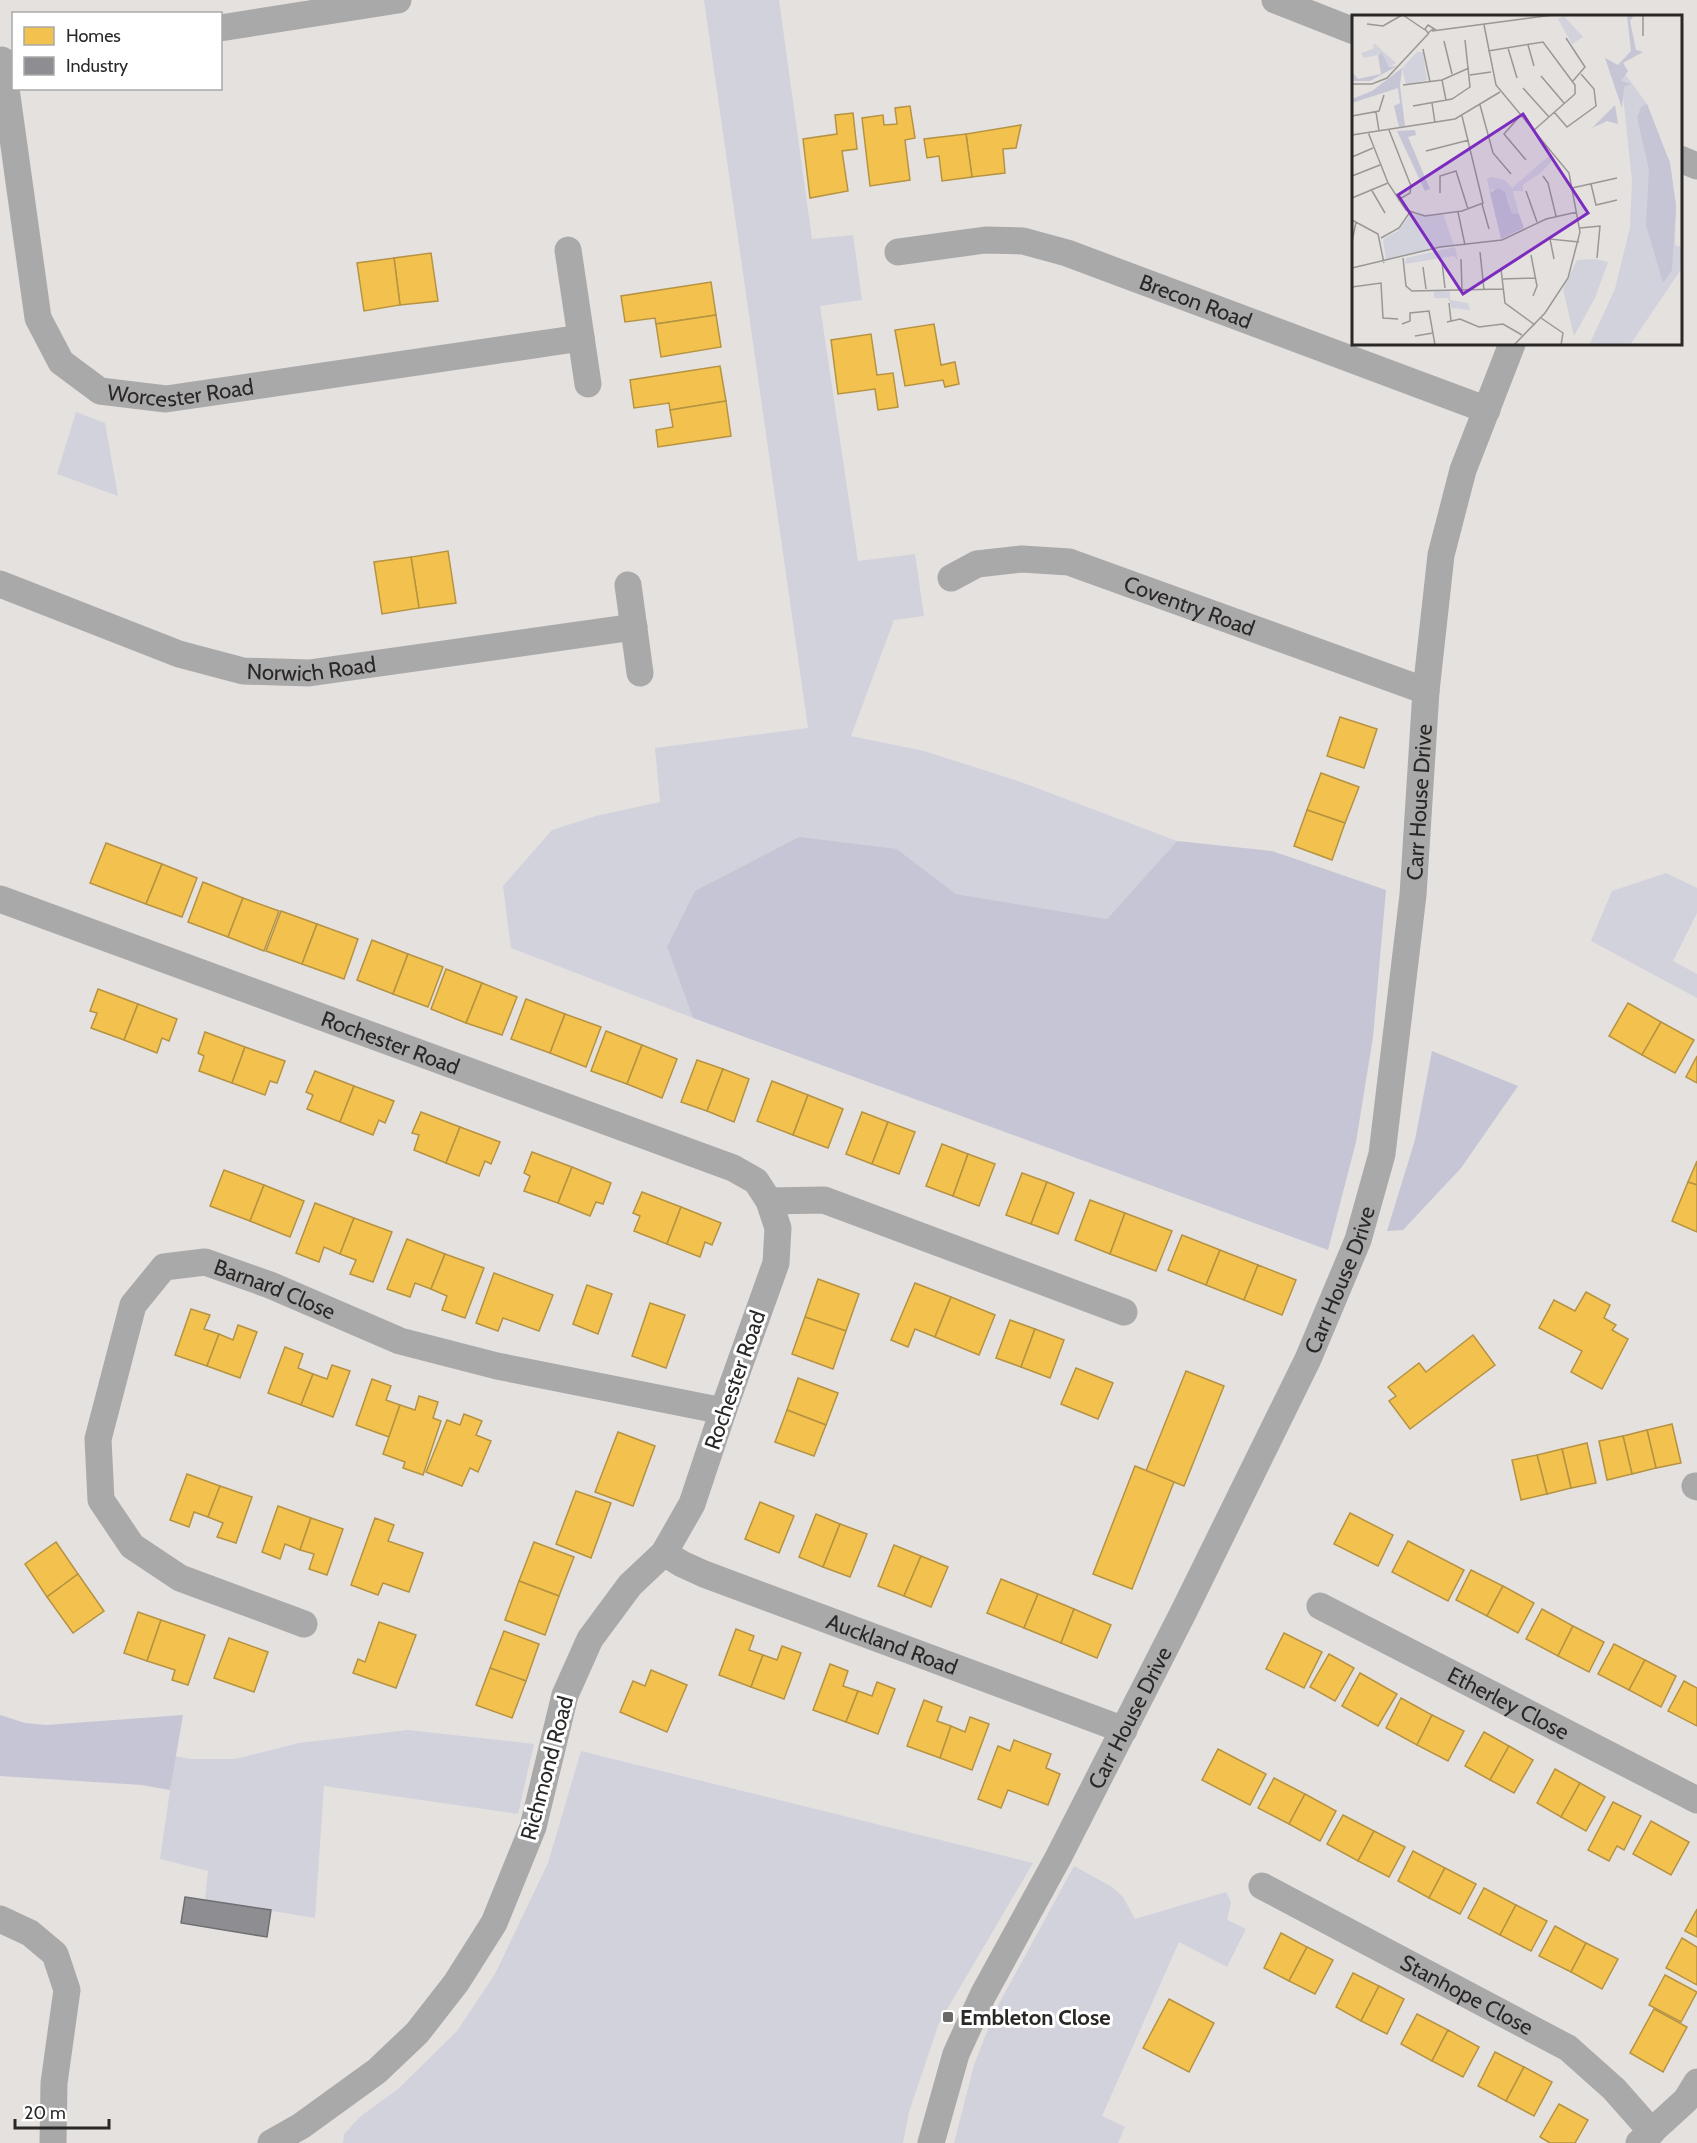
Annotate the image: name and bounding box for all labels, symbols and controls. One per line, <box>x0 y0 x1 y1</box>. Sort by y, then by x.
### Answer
legend <box>12 12 222 90</box>
inset map <box>1352 15 1682 345</box>
text: Homes <box>66 25 121 47</box>
text: Industry <box>66 55 128 77</box>
street label: Brecon Road <box>1136 268 1256 334</box>
street label: Worcester Road <box>106 373 255 413</box>
street label: Coventry Road <box>1120 569 1259 642</box>
street label: Norwich Road <box>246 650 378 687</box>
street label: Carr House Drive <box>1400 723 1437 881</box>
street label: Rochester Road <box>318 1005 463 1080</box>
street label: Carr House Drive <box>1298 1203 1380 1358</box>
street label: Barnard Close <box>210 1253 340 1325</box>
street label: Rochester Road <box>699 1307 771 1453</box>
street label: Auckland Road <box>823 1607 961 1681</box>
street label: Carr House Drive <box>1082 1642 1177 1794</box>
street label: Etherley Close <box>1443 1661 1574 1745</box>
street label: Richmond Road <box>515 1693 579 1843</box>
street label: Stanhope Close <box>1396 1948 1538 2041</box>
place label: Embleton Close <box>960 2004 1111 2031</box>
marker: Embleton Close <box>941 2010 955 2024</box>
scale bar <box>15 2092 110 2130</box>
text: 20 m <box>24 2102 66 2124</box>

